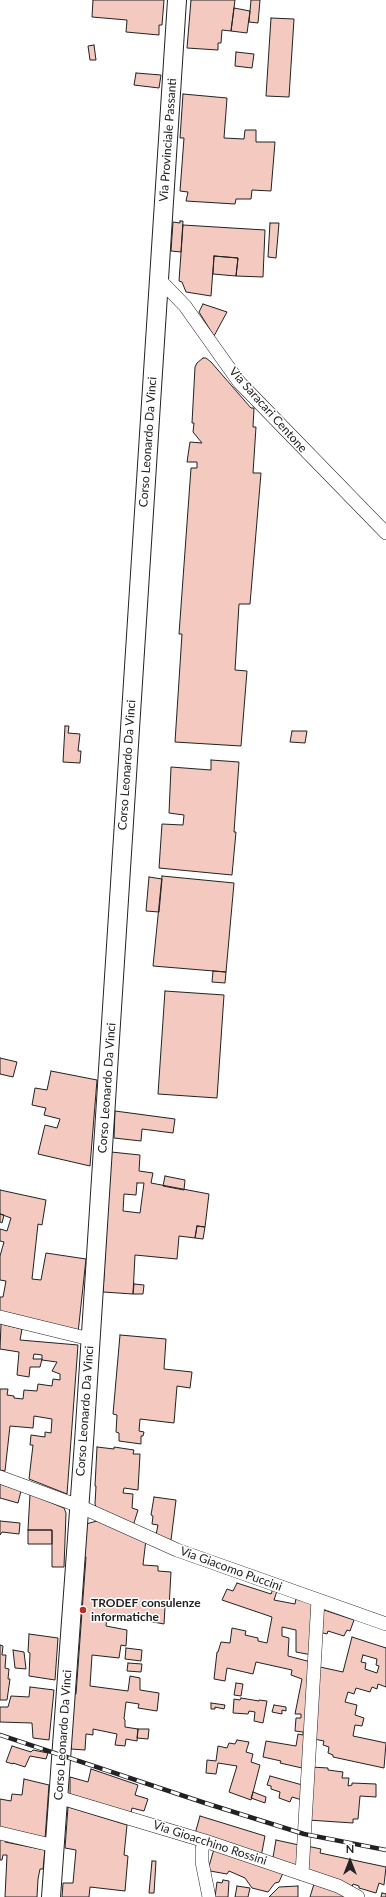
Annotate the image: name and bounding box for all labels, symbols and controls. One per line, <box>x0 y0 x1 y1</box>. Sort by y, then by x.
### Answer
street label: Via Provinciale Passanti <box>156 78 180 202</box>
street label: Via Saracari Centone <box>226 364 310 456</box>
street label: Corso Leonardo Da Vinci <box>136 376 160 508</box>
street label: Corso Leonardo Da Vinci <box>115 699 139 831</box>
street label: Corso Leonardo Da Vinci <box>95 1022 119 1154</box>
street label: Corso Leonardo Da Vinci <box>73 1345 97 1477</box>
street label: Via Giacomo Puccini <box>178 1544 284 1594</box>
place label: TRODEF consulenze informatiche <box>91 1596 201 1624</box>
marker: TRODEF consulenze informatiche <box>78 1605 88 1615</box>
street label: Corso Leonardo Da Vinci <box>51 1669 75 1801</box>
street label: Via Gioacchino Rossini <box>151 1818 269 1868</box>
north arrow <box>330 1841 370 1881</box>
text: N <box>346 1842 354 1855</box>

